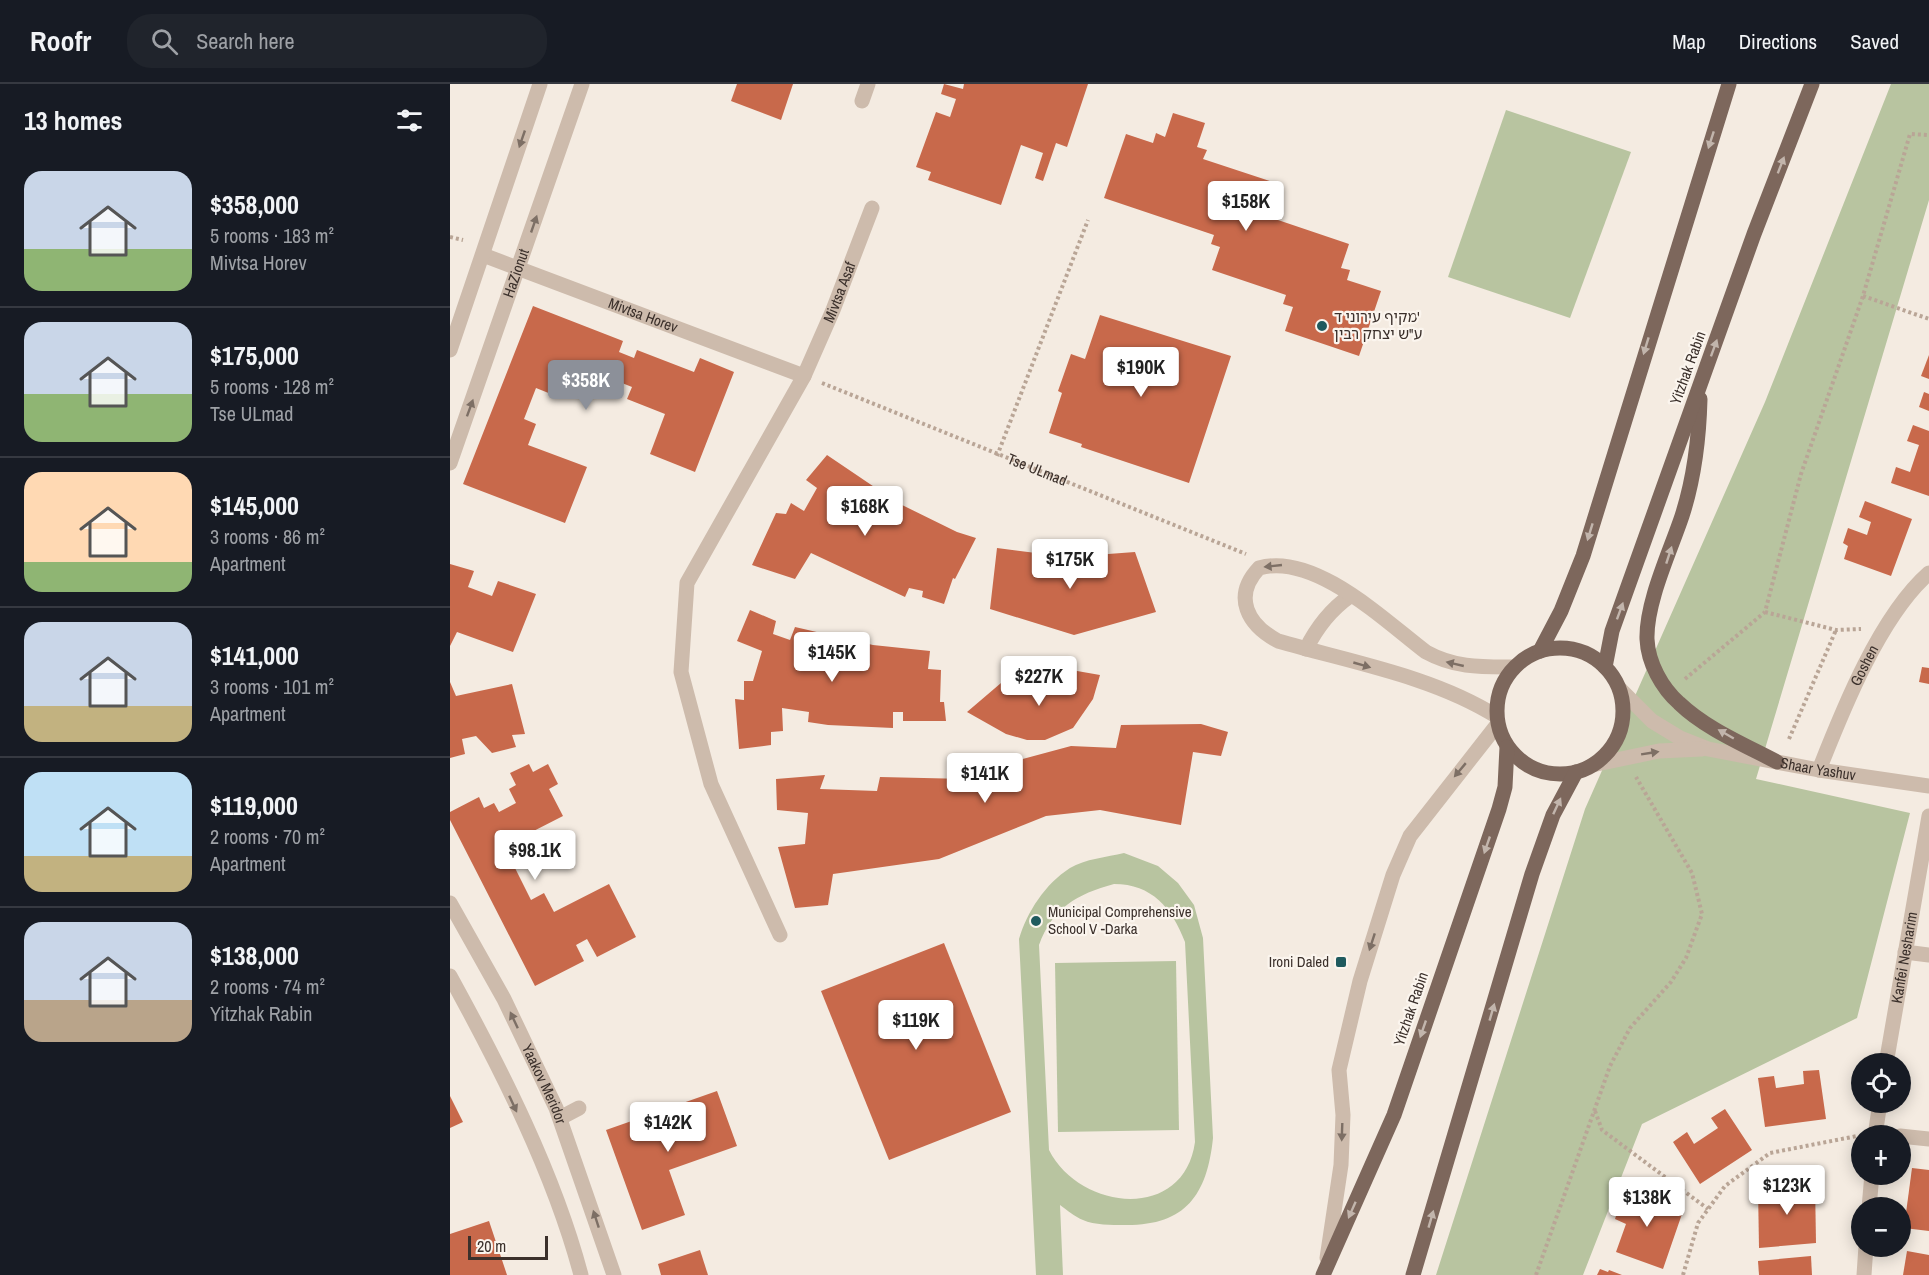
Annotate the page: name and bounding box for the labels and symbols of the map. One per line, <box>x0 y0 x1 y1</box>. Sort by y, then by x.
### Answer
one-way arrow <box>516 131 526 149</box>
one-way arrow <box>1706 131 1715 149</box>
one-way arrow <box>1777 156 1786 174</box>
pin: $158K <box>1204 181 1288 232</box>
one-way arrow <box>530 215 540 233</box>
street label: HaZionut <box>497 245 534 300</box>
street label: Mivtsa Asaf <box>818 258 861 326</box>
street label: Mivtsa Horev <box>606 292 682 338</box>
place label: מקיף עירוני ד' ע"ש יצחק רבין <box>1334 306 1422 344</box>
marker: מקיף עירוני ד' ע"ש יצחק רבין <box>1315 319 1329 333</box>
street label: Yitzhak Rabin <box>1665 328 1711 408</box>
one-way arrow <box>1641 337 1650 355</box>
one-way arrow <box>1710 339 1720 357</box>
pin: $190K <box>1099 347 1183 398</box>
pin: $358K <box>544 360 628 411</box>
one-way arrow <box>465 399 475 417</box>
street label: Tse ULmad <box>1004 448 1070 491</box>
pin: $168K <box>823 486 907 537</box>
one-way arrow <box>1585 523 1594 541</box>
pin: $175K <box>1028 539 1112 590</box>
one-way arrow <box>1664 546 1674 564</box>
one-way arrow <box>1263 561 1282 571</box>
one-way arrow <box>1615 602 1625 620</box>
pin: $145K <box>790 632 874 683</box>
street label: Goshen <box>1845 641 1883 689</box>
pin: $227K <box>997 656 1081 707</box>
one-way arrow <box>1445 659 1464 668</box>
one-way arrow <box>1353 661 1371 670</box>
one-way arrow <box>1717 729 1734 739</box>
one-way arrow <box>1640 748 1659 757</box>
street label: Shaar Yashuv <box>1779 752 1858 785</box>
pin: $141K <box>943 753 1027 804</box>
one-way arrow <box>1454 763 1467 778</box>
one-way arrow <box>1553 798 1562 815</box>
pin: $98.1K <box>486 830 584 881</box>
one-way arrow <box>1481 836 1491 854</box>
place label: Municipal Comprehensive School V -Darka <box>1048 901 1192 939</box>
street label: Kanfei Nesharim <box>1886 910 1922 1005</box>
marker: Municipal Comprehensive School V -Darka <box>1029 914 1043 928</box>
one-way arrow <box>1367 933 1376 951</box>
place label: Ironi Daled <box>1269 951 1329 972</box>
marker: Ironi Daled <box>1334 955 1348 969</box>
street label: Yitzhak Rabin <box>1388 969 1433 1049</box>
pin: $119K <box>874 1000 958 1051</box>
one-way arrow <box>1488 1003 1497 1021</box>
one-way arrow <box>509 1011 518 1028</box>
one-way arrow <box>1418 1020 1428 1038</box>
street label: Yaakov Meridor <box>517 1040 572 1126</box>
one-way arrow <box>509 1095 518 1112</box>
pin: $142K <box>626 1102 710 1153</box>
one-way arrow <box>1338 1123 1347 1142</box>
pin: $123K <box>1745 1165 1829 1216</box>
pin: $138K <box>1605 1177 1689 1228</box>
one-way arrow <box>1347 1202 1357 1220</box>
one-way arrow <box>591 1210 600 1228</box>
one-way arrow <box>1427 1210 1436 1228</box>
scale bar <box>468 1233 548 1260</box>

